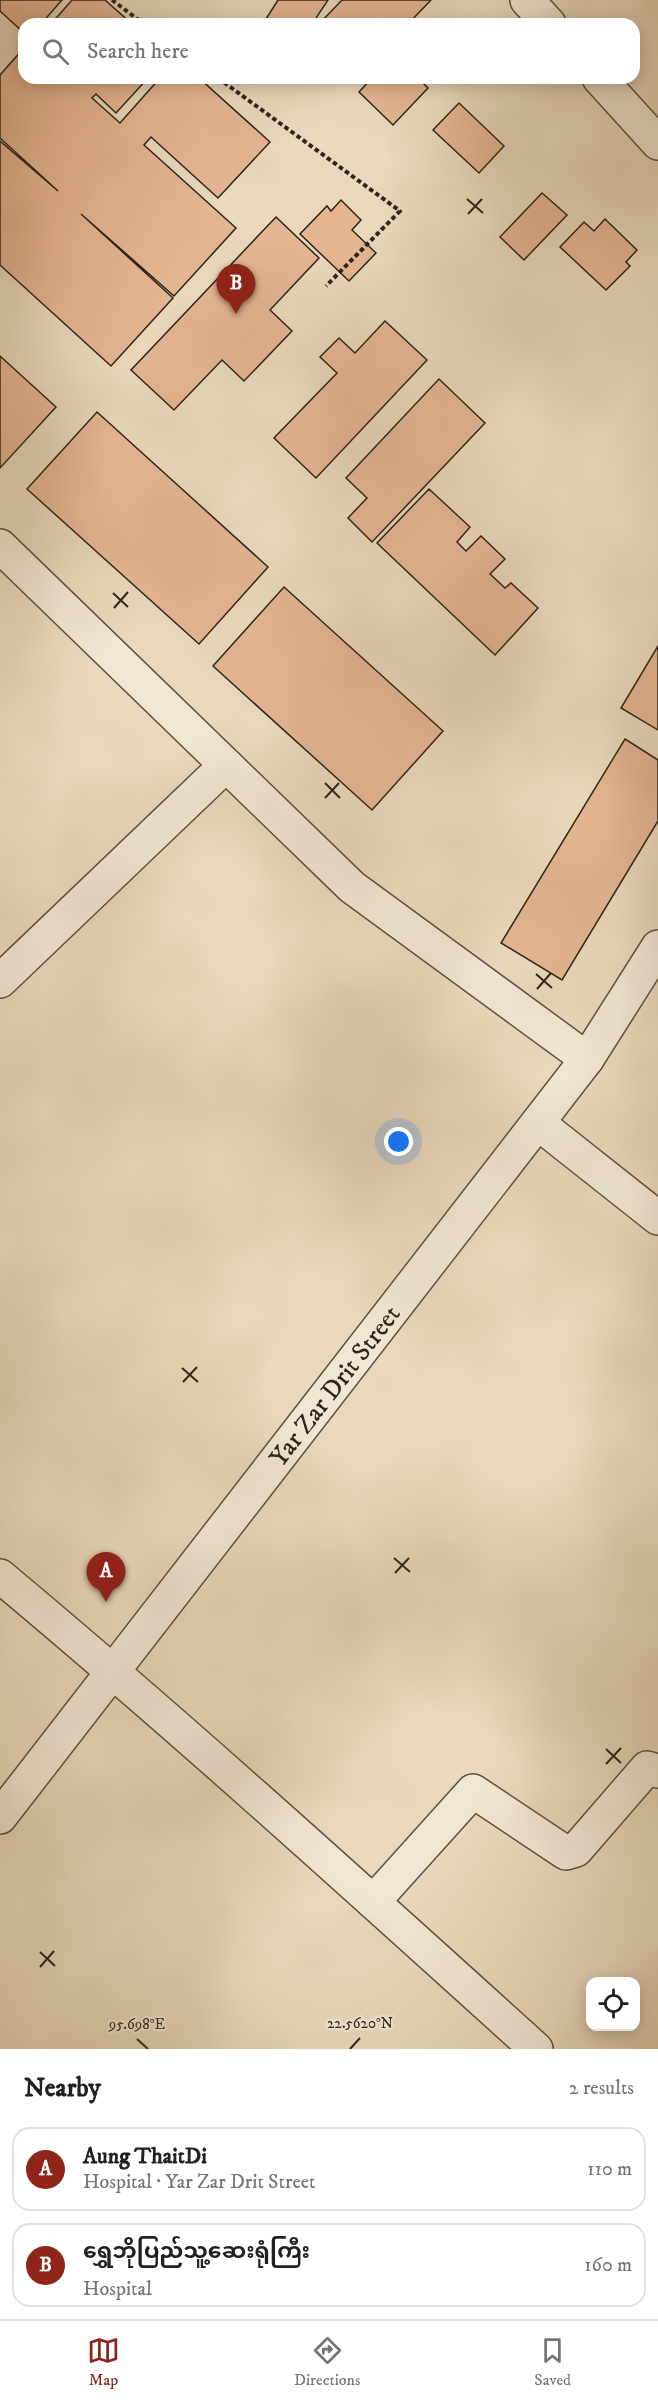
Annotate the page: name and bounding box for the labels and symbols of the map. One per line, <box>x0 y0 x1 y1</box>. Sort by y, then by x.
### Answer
pin: B <box>216 264 256 314</box>
your location <box>384 1127 413 1156</box>
street label: Yar Zar Drit Street <box>263 1299 408 1474</box>
pin: A <box>86 1552 126 1602</box>
text: 22.5620°N <box>327 2014 393 2033</box>
text: 95.698°E <box>108 2015 166 2034</box>

